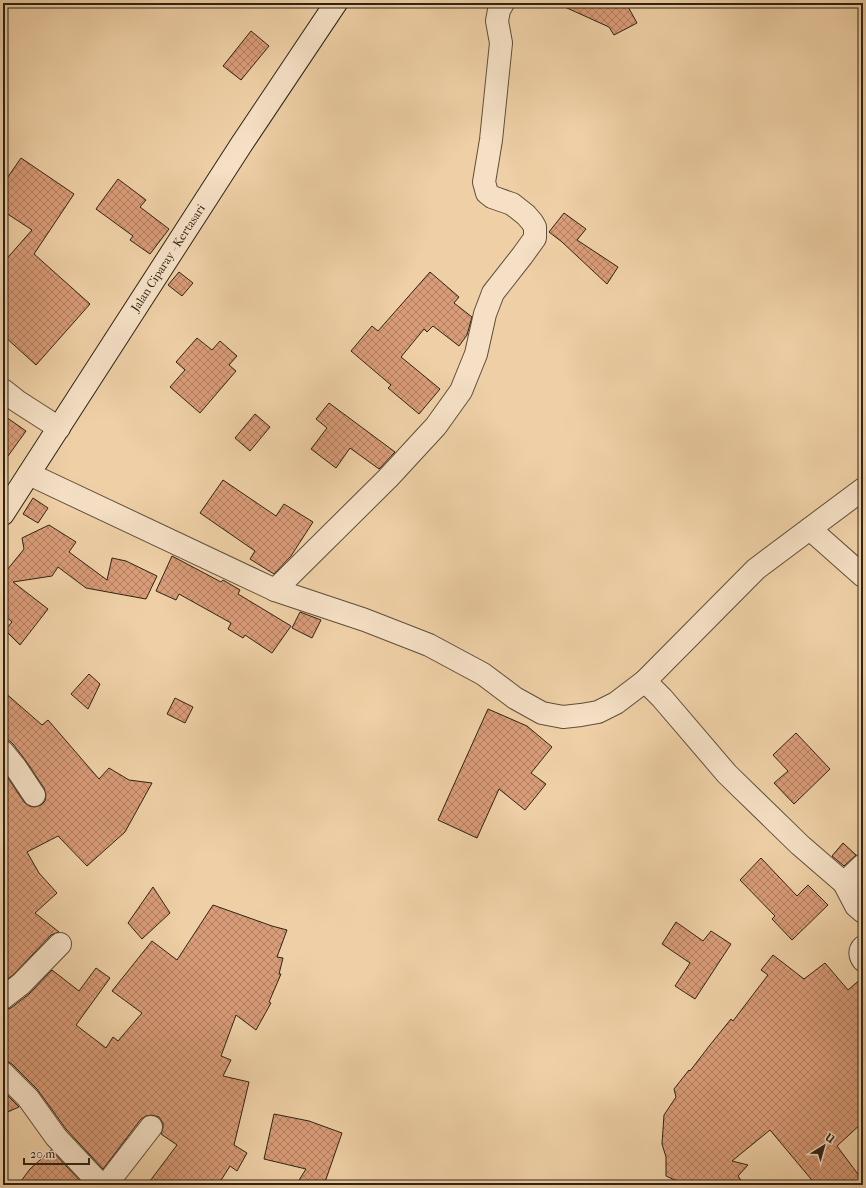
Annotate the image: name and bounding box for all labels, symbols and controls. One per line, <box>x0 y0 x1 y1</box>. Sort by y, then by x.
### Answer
street label: Jalan Ciparay - Kertasari <box>128 201 208 315</box>
north arrow <box>804 1126 844 1166</box>
text: U <box>822 1130 837 1146</box>
scale bar <box>24 1140 89 1166</box>
text: 20 m <box>30 1147 55 1161</box>

